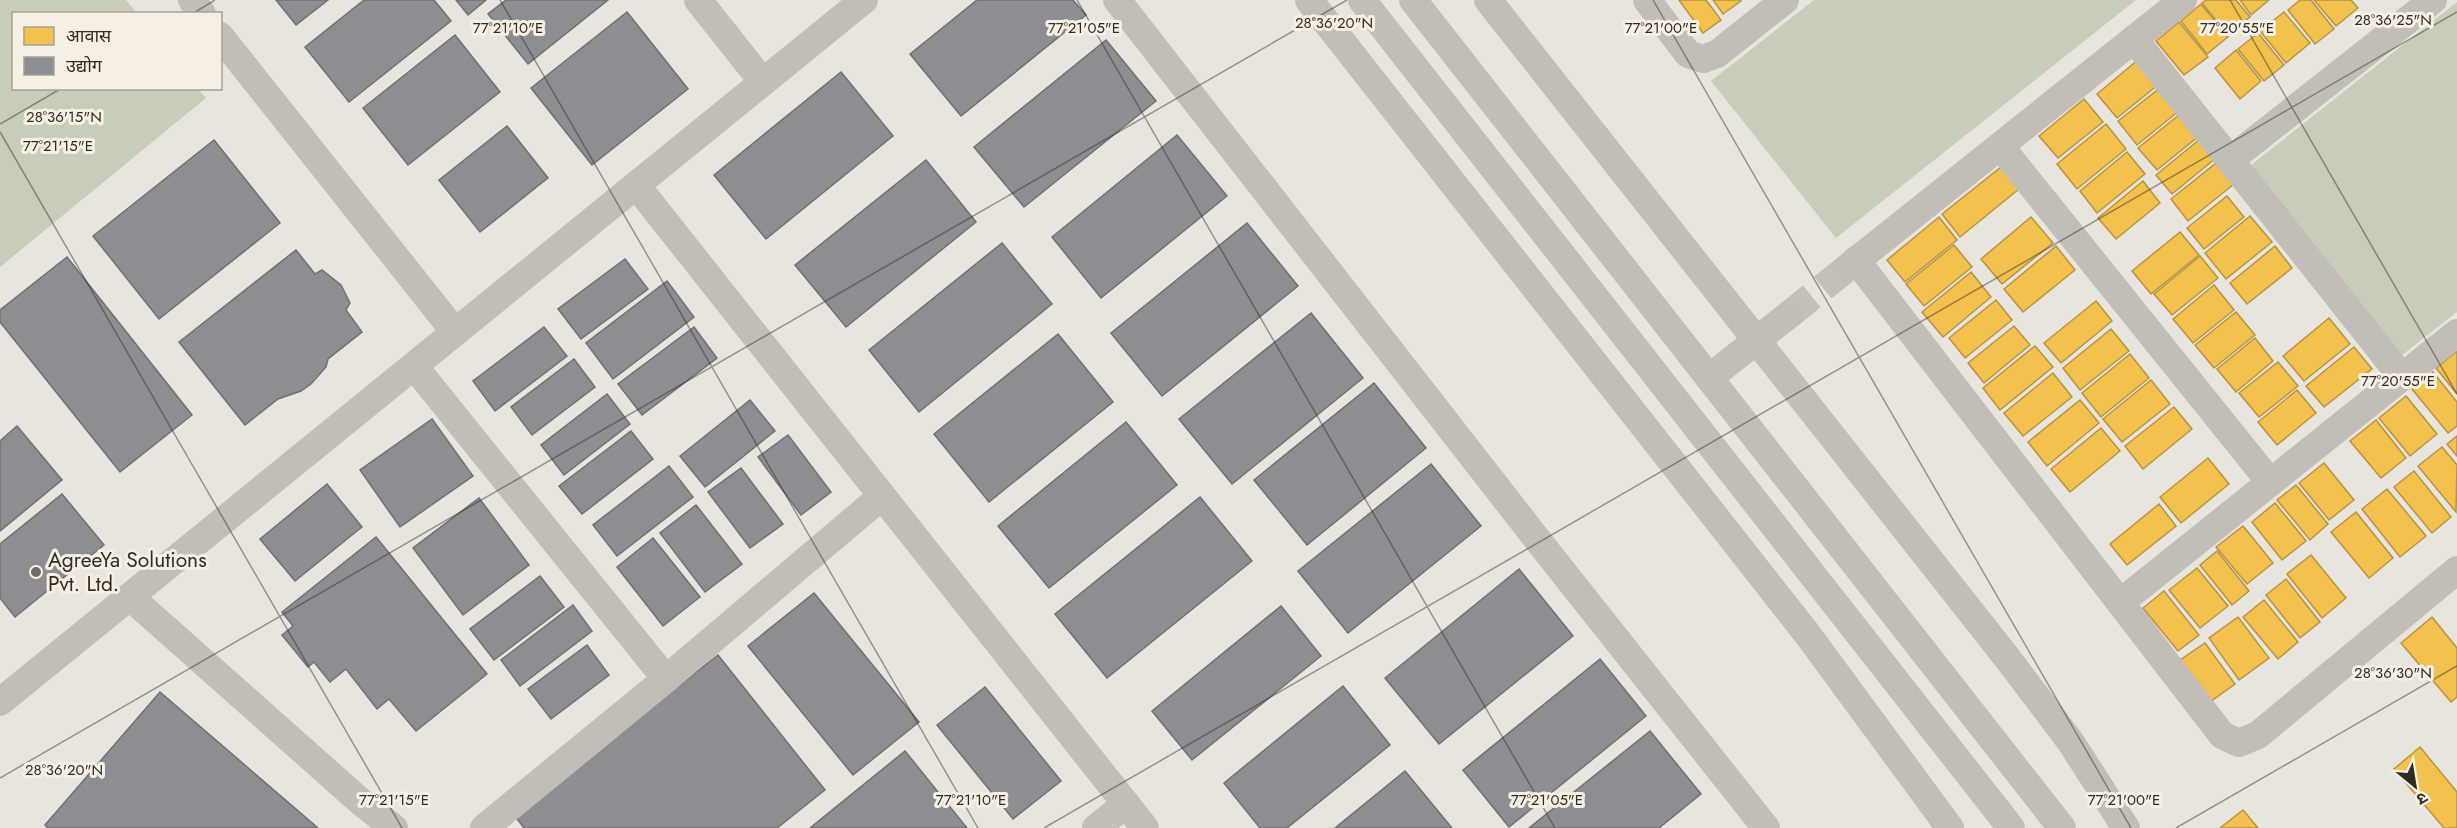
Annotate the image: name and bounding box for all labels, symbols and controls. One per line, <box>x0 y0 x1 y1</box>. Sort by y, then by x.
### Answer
text: 28°36'25"N <box>2354 9 2432 31</box>
legend <box>12 12 222 90</box>
text: 28°36'20"N <box>1295 12 1373 34</box>
text: 77°21'10"E <box>473 17 543 39</box>
text: 77°21'05"E <box>1048 17 1120 39</box>
text: 77°21'00"E <box>1625 17 1697 39</box>
text: 77°20'55"E <box>2200 17 2274 39</box>
text: आवास <box>66 23 112 49</box>
text: उद्योग <box>66 53 103 79</box>
text: 28°36'15"N <box>26 106 102 128</box>
text: 77°21'15"E <box>23 135 93 157</box>
text: 77°20'55"E <box>2361 370 2435 392</box>
place label: AgreeYa Solutions Pvt. Ltd. <box>48 545 207 599</box>
marker: AgreeYa Solutions Pvt. Ltd. <box>29 565 43 579</box>
text: 28°36'30"N <box>2354 662 2432 684</box>
north arrow <box>2385 756 2445 816</box>
text: 28°36'20"N <box>25 759 103 781</box>
text: उ <box>2412 786 2432 811</box>
text: 77°21'15"E <box>359 789 429 811</box>
text: 77°21'10"E <box>936 789 1006 811</box>
text: 77°21'05"E <box>1511 789 1583 811</box>
text: 77°21'00"E <box>2088 789 2160 811</box>

